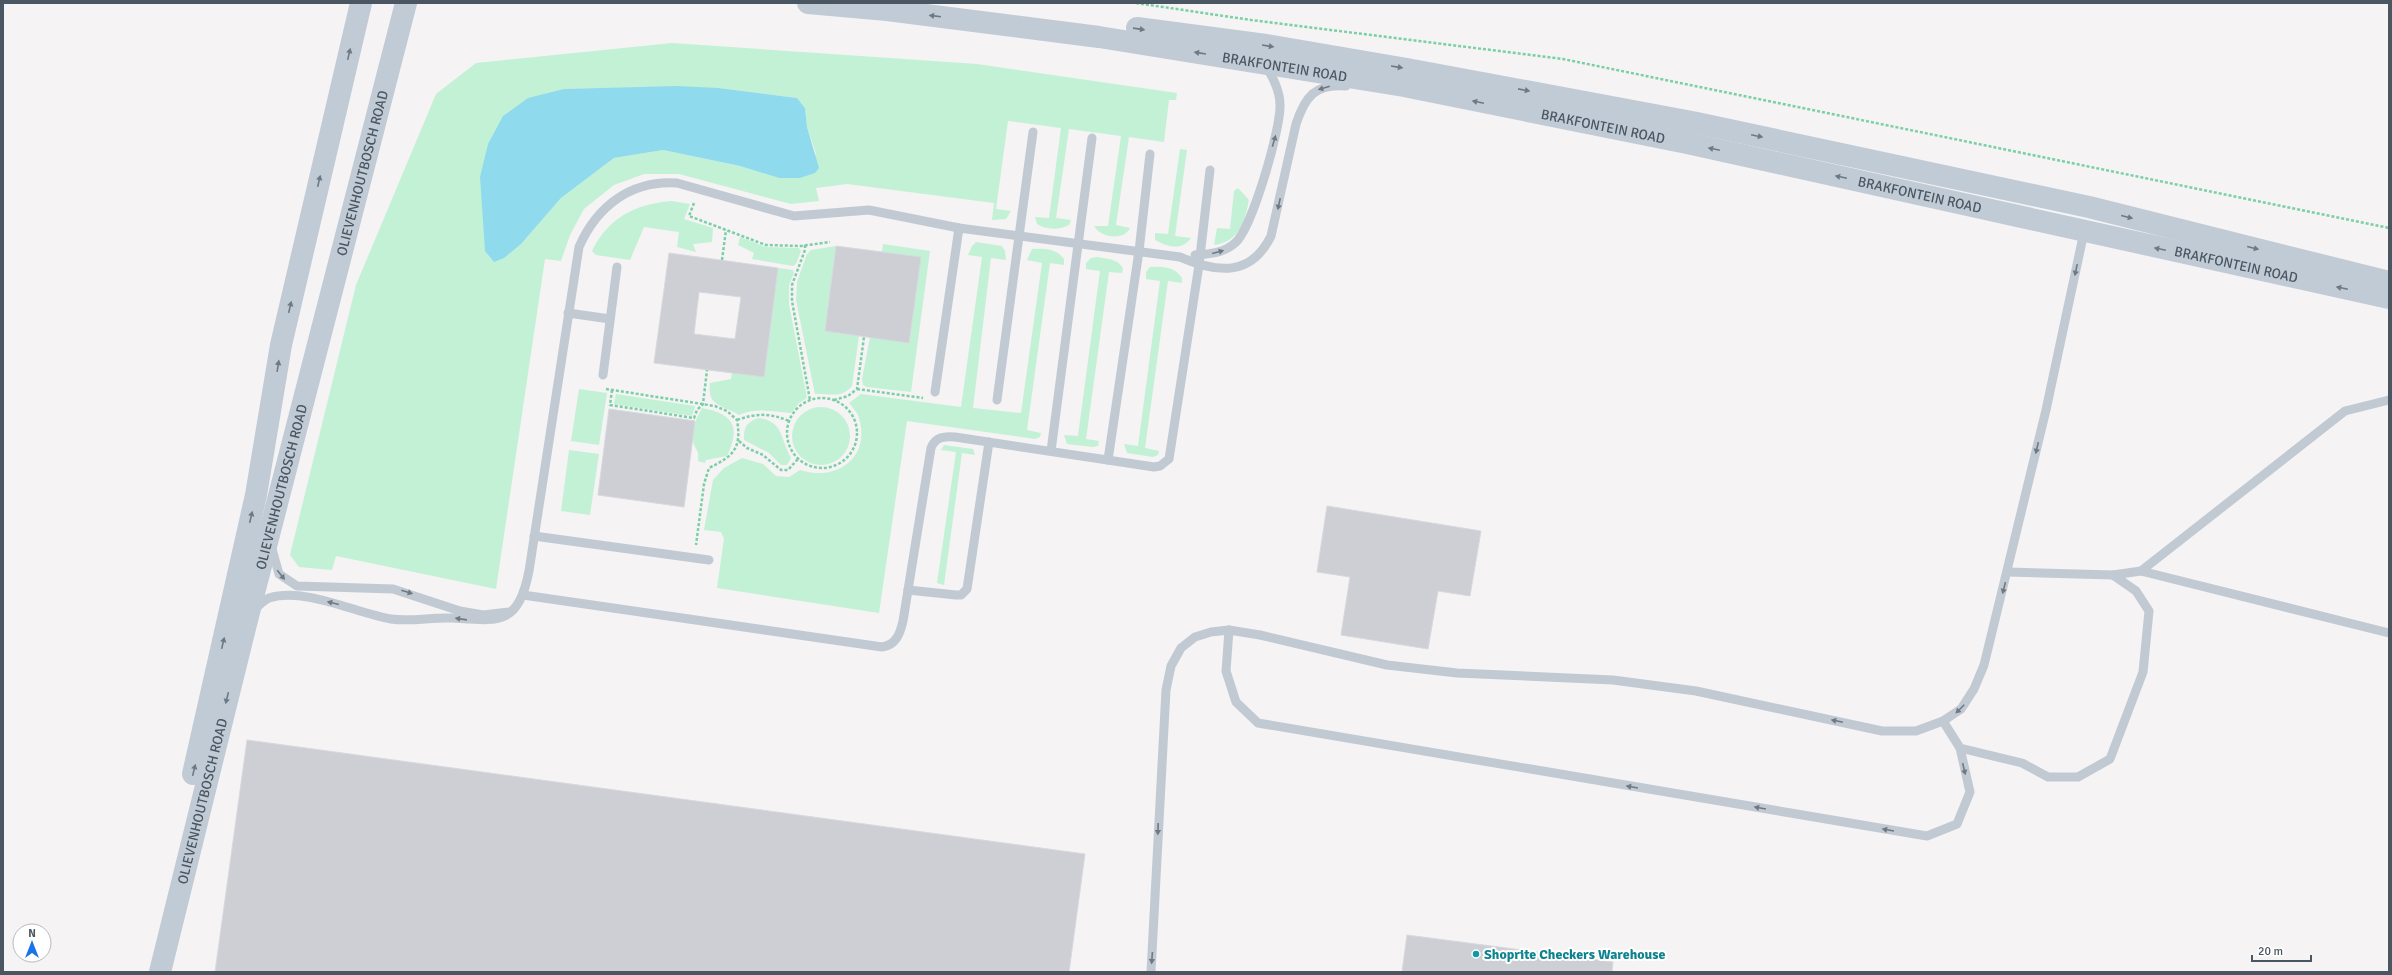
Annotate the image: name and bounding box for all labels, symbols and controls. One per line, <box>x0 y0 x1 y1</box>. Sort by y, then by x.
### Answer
one-way arrow <box>929 13 941 19</box>
one-way arrow <box>1133 25 1146 32</box>
one-way arrow <box>1262 43 1274 49</box>
one-way arrow <box>346 48 352 60</box>
street label: BRAKFONTEIN ROAD <box>1221 49 1348 86</box>
one-way arrow <box>1194 50 1206 56</box>
one-way arrow <box>1391 64 1403 70</box>
one-way arrow <box>1317 85 1329 91</box>
one-way arrow <box>1518 88 1531 94</box>
street label: OLIEVENHOUTBOSCH ROAD <box>333 89 392 258</box>
one-way arrow <box>1472 98 1484 104</box>
street label: BRAKFONTEIN ROAD <box>1539 106 1667 147</box>
one-way arrow <box>1751 133 1763 139</box>
one-way arrow <box>1271 134 1277 146</box>
one-way arrow <box>1708 145 1720 151</box>
one-way arrow <box>1835 173 1847 179</box>
street label: BRAKFONTEIN ROAD <box>1856 173 1983 217</box>
one-way arrow <box>317 174 323 187</box>
one-way arrow <box>1275 198 1281 210</box>
one-way arrow <box>2121 214 2133 220</box>
street label: BRAKFONTEIN ROAD <box>2173 243 2300 287</box>
one-way arrow <box>2154 245 2166 251</box>
one-way arrow <box>2248 245 2260 251</box>
one-way arrow <box>1212 248 1225 254</box>
one-way arrow <box>2072 264 2078 276</box>
one-way arrow <box>2335 285 2348 291</box>
one-way arrow <box>287 301 293 313</box>
one-way arrow <box>275 360 281 372</box>
street label: OLIEVENHOUTBOSCH ROAD <box>252 403 311 572</box>
one-way arrow <box>2033 442 2039 454</box>
one-way arrow <box>248 510 254 522</box>
one-way arrow <box>277 569 286 580</box>
one-way arrow <box>2000 582 2006 594</box>
one-way arrow <box>401 589 413 595</box>
one-way arrow <box>327 600 339 606</box>
one-way arrow <box>455 616 467 622</box>
one-way arrow <box>220 637 226 650</box>
one-way arrow <box>224 692 230 704</box>
one-way arrow <box>1955 704 1965 713</box>
street label: OLIEVENHOUTBOSCH ROAD <box>174 717 231 886</box>
one-way arrow <box>1831 718 1843 724</box>
one-way arrow <box>1962 763 1968 775</box>
one-way arrow <box>192 764 198 776</box>
one-way arrow <box>1626 783 1638 789</box>
one-way arrow <box>1754 805 1766 811</box>
one-way arrow <box>1155 823 1162 835</box>
one-way arrow <box>1882 827 1894 833</box>
north arrow <box>12 923 52 963</box>
text: N <box>28 927 36 940</box>
scale bar <box>2252 937 2311 963</box>
text: 20 m <box>2258 944 2283 959</box>
place label: Shoprite Checkers Warehouse <box>1484 946 1665 963</box>
marker: Shoprite Checkers Warehouse <box>1471 949 1481 959</box>
one-way arrow <box>1148 952 1155 964</box>

